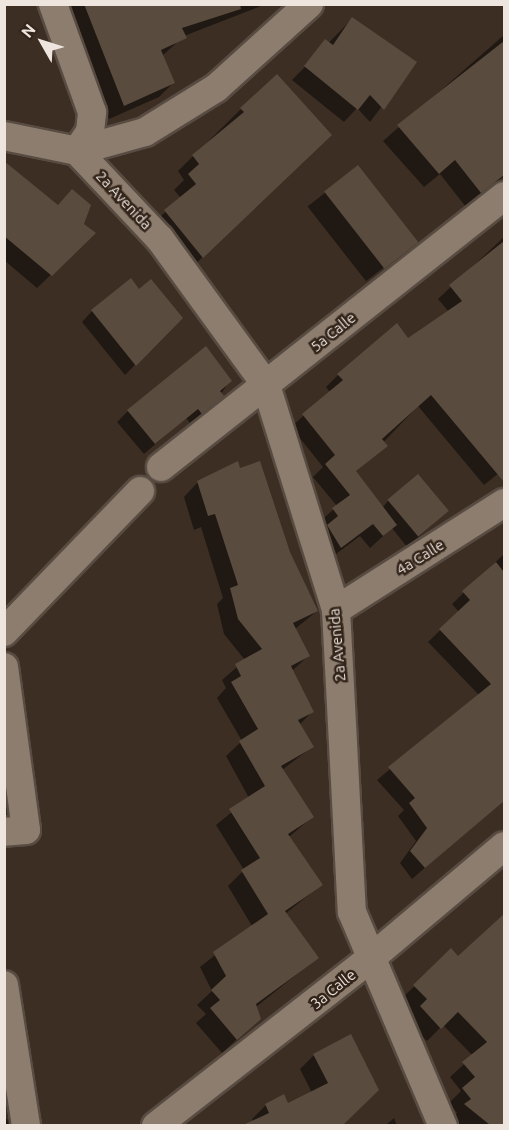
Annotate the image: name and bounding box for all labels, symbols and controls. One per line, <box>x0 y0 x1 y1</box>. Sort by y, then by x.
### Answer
north arrow <box>12 12 72 72</box>
text: N <box>17 20 39 41</box>
street label: 2a Avenida <box>92 167 156 233</box>
street label: 5a Calle <box>307 308 359 356</box>
street label: 4a Calle <box>393 535 447 579</box>
street label: 2a Avenida <box>325 608 349 682</box>
street label: 3a Calle <box>307 965 359 1013</box>

